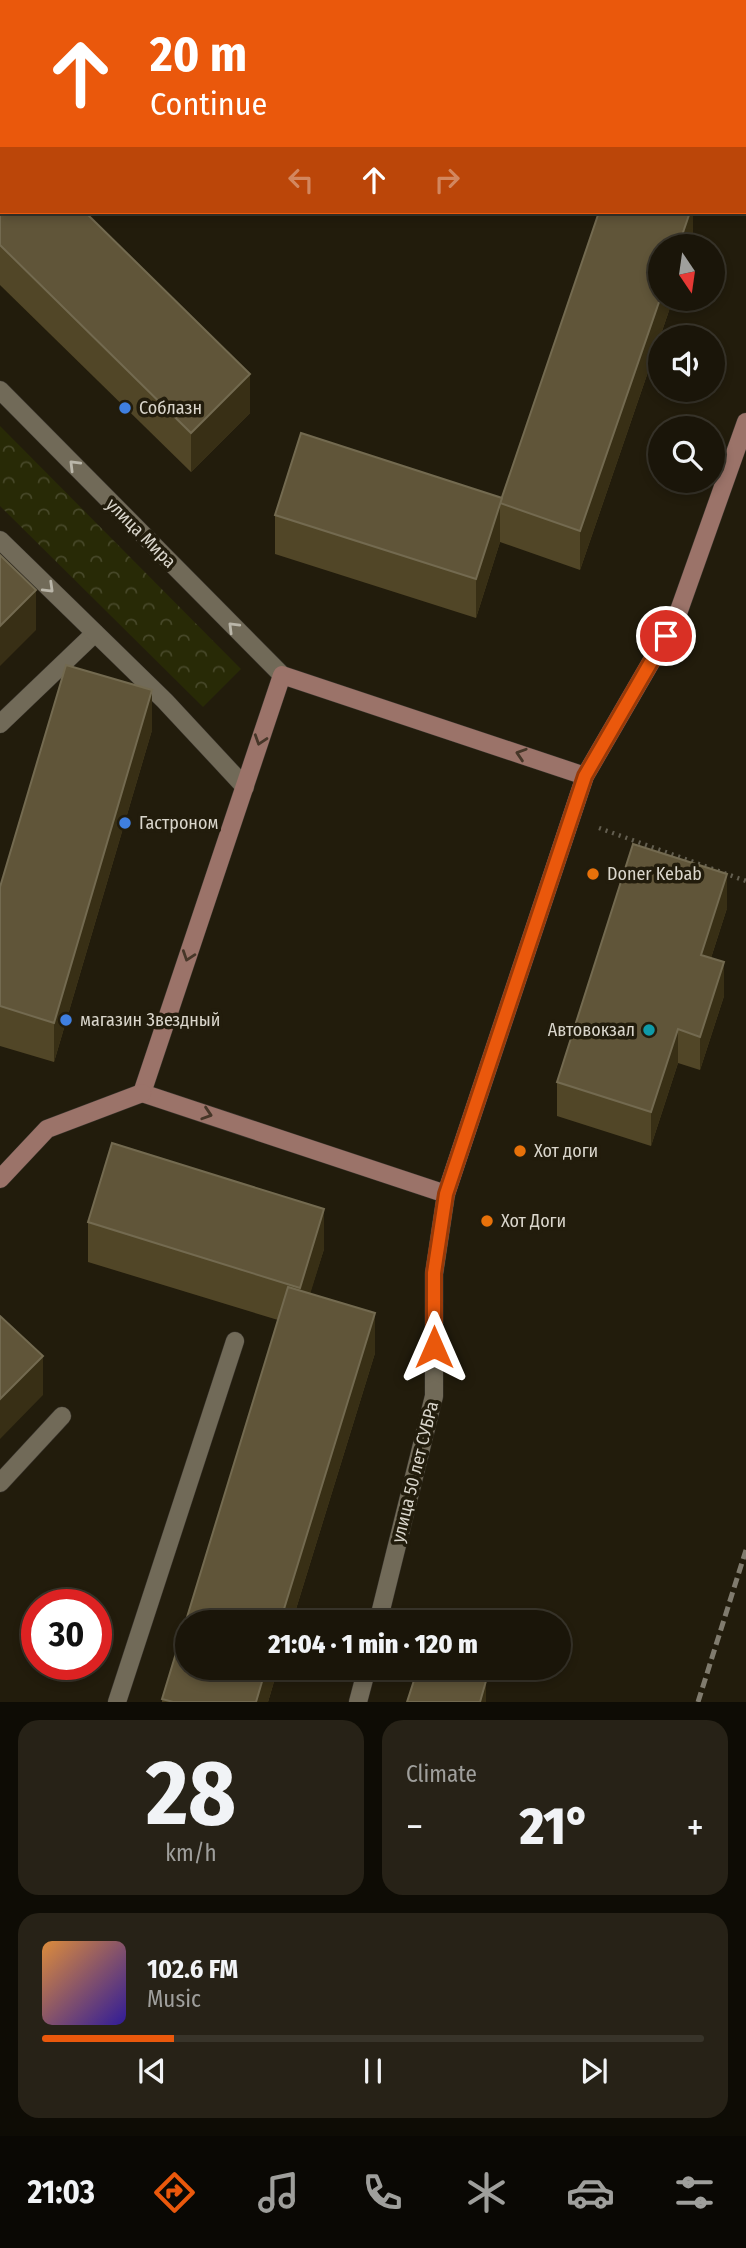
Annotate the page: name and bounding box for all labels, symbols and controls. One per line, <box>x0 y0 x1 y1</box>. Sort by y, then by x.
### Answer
text: 20 m <box>150 25 247 84</box>
icon: ahead <box>35 28 126 119</box>
text: Continue <box>150 85 267 123</box>
icon: left <box>282 161 320 199</box>
icon: ahead <box>355 161 393 199</box>
icon: right <box>428 161 466 199</box>
north arrow <box>648 234 724 312</box>
map controls <box>648 234 725 493</box>
button: sound <box>648 325 725 402</box>
place label: Соблазн <box>139 397 202 419</box>
marker: Соблазн <box>117 400 133 416</box>
button: search <box>648 416 725 493</box>
one-way arrow <box>69 460 82 473</box>
street label: улица Мира <box>101 493 181 573</box>
one-way arrow <box>41 579 54 592</box>
pin <box>636 606 696 666</box>
icon: arrive <box>647 617 685 655</box>
one-way arrow <box>229 623 242 636</box>
one-way arrow <box>254 734 269 746</box>
one-way arrow <box>515 748 527 763</box>
place label: Гастроном <box>139 812 218 834</box>
marker: Гастроном <box>117 815 133 831</box>
place label: Doner Kebab <box>607 863 702 885</box>
marker: Doner Kebab <box>585 866 601 882</box>
one-way arrow <box>182 949 196 961</box>
place label: магазин Звездный <box>80 1009 221 1031</box>
marker: магазин Звездный <box>58 1012 74 1028</box>
place label: Автовокзал <box>548 1019 635 1041</box>
marker: Автовокзал <box>641 1022 657 1038</box>
one-way arrow <box>200 1106 213 1120</box>
place label: Хот доги <box>534 1140 598 1162</box>
marker: Хот доги <box>512 1143 528 1159</box>
place label: Хот Доги <box>501 1210 566 1232</box>
marker: Хот Доги <box>479 1213 495 1229</box>
position arrow <box>397 1310 471 1384</box>
street label: улица 50 лет СУБРа <box>387 1399 443 1545</box>
speed limit sign: 30 <box>21 1589 112 1680</box>
text: 21:04 · 1 min · 120 m <box>268 1629 478 1660</box>
text: 28 <box>146 1739 236 1848</box>
text: Climate <box>406 1760 477 1788</box>
text: 21° <box>520 1795 590 1858</box>
text: − <box>406 1804 423 1850</box>
text: + <box>687 1804 704 1850</box>
text: km/h <box>165 1839 217 1867</box>
text: 102.6 FM <box>147 1954 238 1985</box>
text: Music <box>147 1985 201 2013</box>
icon: previous <box>133 2052 171 2090</box>
icon: pause <box>354 2052 392 2090</box>
icon: next <box>575 2052 613 2090</box>
icon: directions <box>150 2168 199 2217</box>
icon: music <box>254 2168 303 2217</box>
icon: phone <box>358 2168 407 2217</box>
icon: climate <box>462 2168 511 2217</box>
icon: car <box>566 2168 615 2217</box>
icon: filters <box>670 2168 719 2217</box>
text: 21:03 <box>27 2173 95 2211</box>

